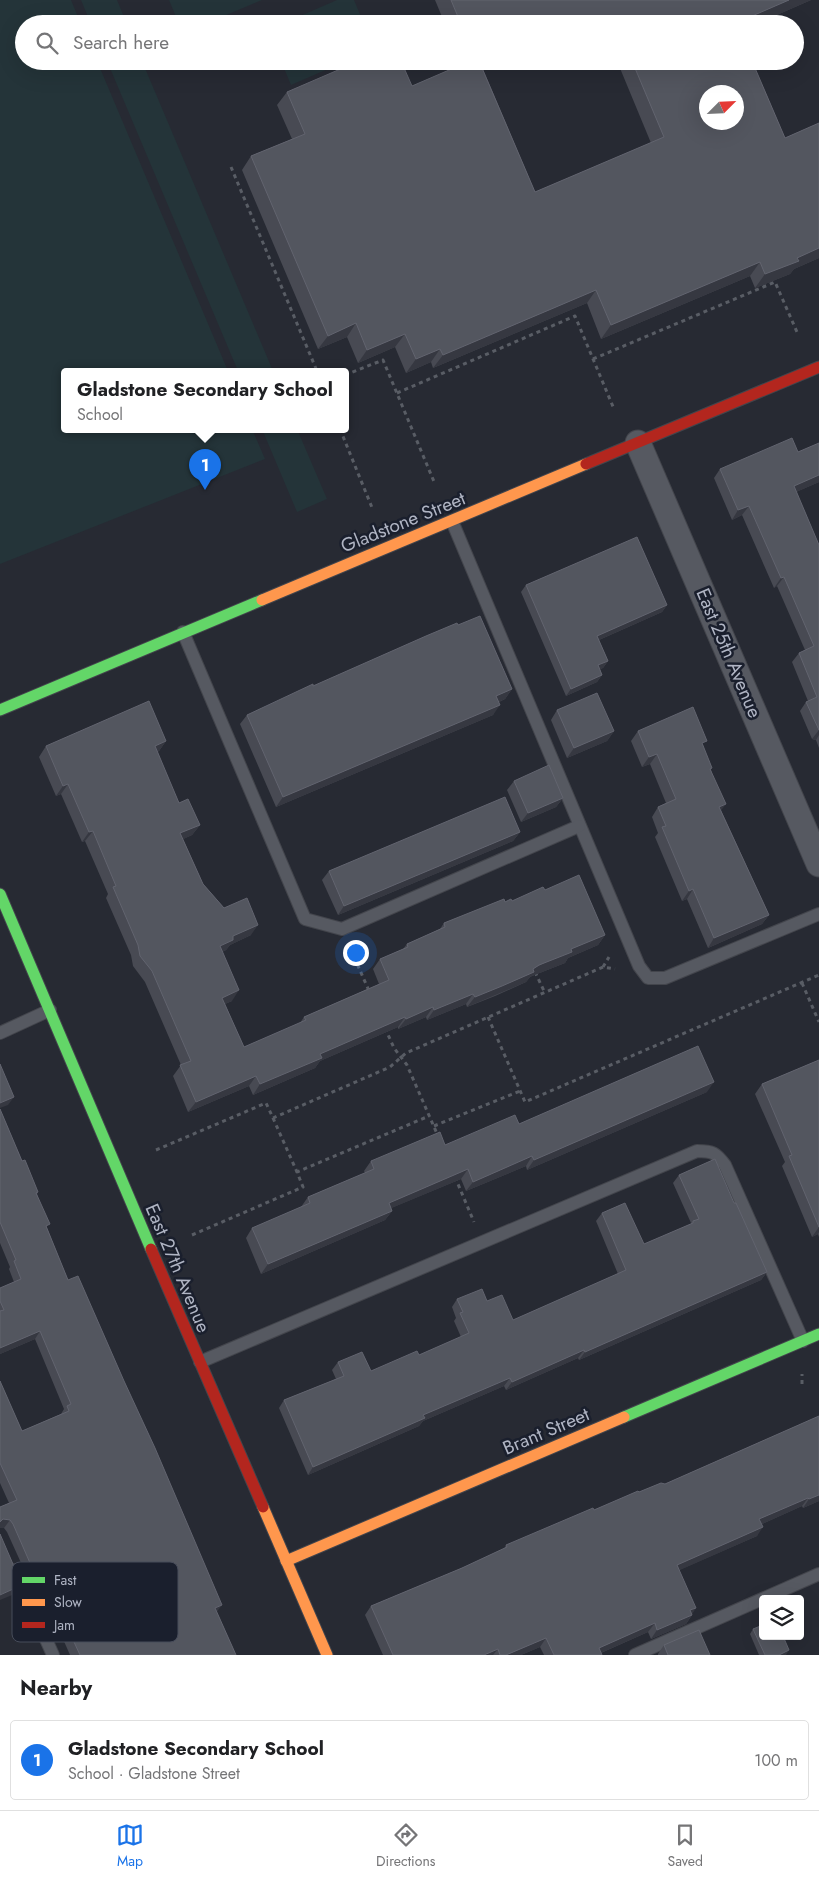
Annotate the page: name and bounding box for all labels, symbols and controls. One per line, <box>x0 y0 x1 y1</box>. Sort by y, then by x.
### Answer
search box <box>15 15 804 70</box>
icon: search <box>33 29 61 57</box>
text: Search here <box>73 29 169 56</box>
north arrow <box>699 85 744 130</box>
popup <box>61 368 349 433</box>
text: Gladstone Secondary School <box>77 376 333 403</box>
text: School <box>77 403 123 426</box>
pin: 1 <box>189 449 221 490</box>
street label: Gladstone Street <box>337 485 470 559</box>
street label: East 25th Avenue <box>690 584 769 722</box>
your location <box>343 940 369 966</box>
street label: East 27th Avenue <box>139 1199 217 1337</box>
street label: Brant Street <box>498 1400 594 1461</box>
legend <box>12 1562 178 1642</box>
text: Fast <box>54 1570 77 1590</box>
text: Slow <box>54 1592 82 1612</box>
map controls <box>759 1595 804 1640</box>
button: layers <box>759 1595 804 1640</box>
text: Jam <box>52 1615 75 1635</box>
text: Nearby <box>20 1673 92 1703</box>
text: Gladstone Secondary School <box>68 1735 324 1762</box>
text: 1 <box>33 1749 41 1772</box>
text: 100 m <box>754 1749 798 1772</box>
text: School · Gladstone Street <box>68 1762 240 1785</box>
tab: Map <box>116 1821 144 1871</box>
tab: Directions <box>376 1821 435 1871</box>
tab: Saved <box>667 1821 703 1871</box>

